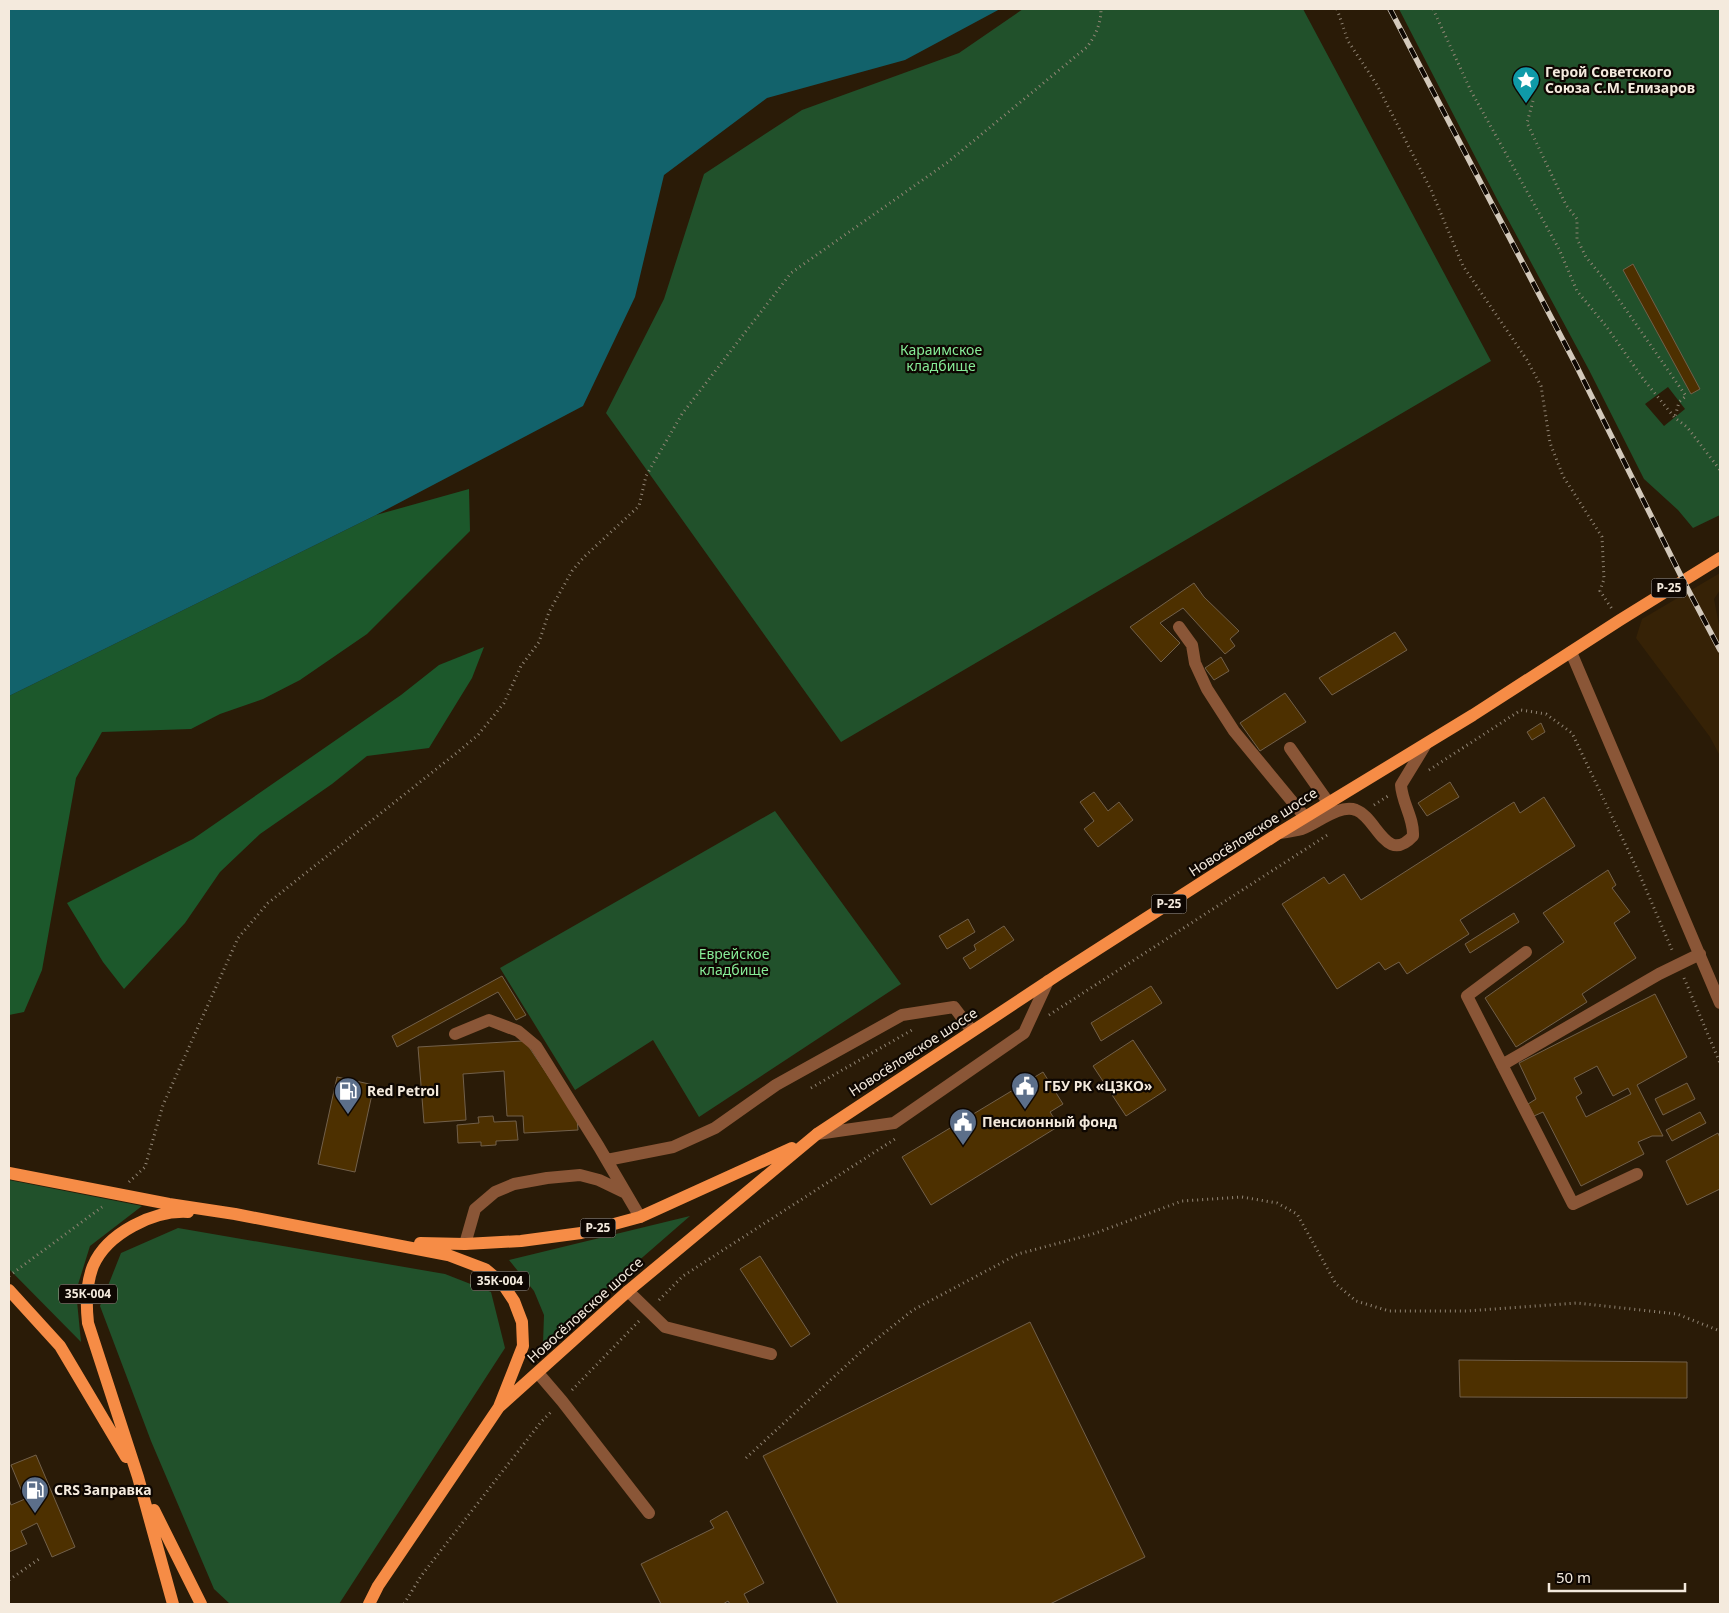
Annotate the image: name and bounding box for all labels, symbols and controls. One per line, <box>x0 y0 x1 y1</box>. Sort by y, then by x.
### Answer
place label: Герой Советского Союза С.М. Елизаров <box>1545 62 1695 97</box>
place icon: Герой Советского Союза С.М. Елизаров <box>1511 65 1541 104</box>
park label: Караимское кладбище <box>900 340 982 375</box>
road number: Р-25 <box>1652 578 1686 598</box>
street label: Новосёловское шоссе <box>1185 783 1321 880</box>
road number: Р-25 <box>1152 894 1186 914</box>
park label: Еврейское кладбище <box>699 944 770 979</box>
street label: Новосёловское шоссе <box>845 1003 981 1100</box>
public building icon: ГБУ РК «ЦЗКО» <box>1010 1071 1040 1110</box>
fuel station icon: Red Petrol <box>333 1076 363 1115</box>
place label: ГБУ РК «ЦЗКО» <box>1044 1076 1153 1095</box>
place label: Red Petrol <box>367 1081 439 1100</box>
public building icon: Пенсионный фонд <box>948 1107 978 1146</box>
place label: Пенсионный фонд <box>982 1112 1117 1131</box>
road number: Р-25 <box>580 1218 616 1238</box>
street label: Новосёловское шоссе <box>523 1252 647 1367</box>
road number: 35К-004 <box>471 1272 529 1290</box>
road number: 35К-004 <box>59 1285 117 1304</box>
fuel station icon: CRS Заправка <box>20 1475 50 1514</box>
place label: CRS Заправка <box>54 1480 152 1499</box>
scale bar <box>1549 1560 1685 1592</box>
text: 50 m <box>1556 1567 1591 1587</box>

